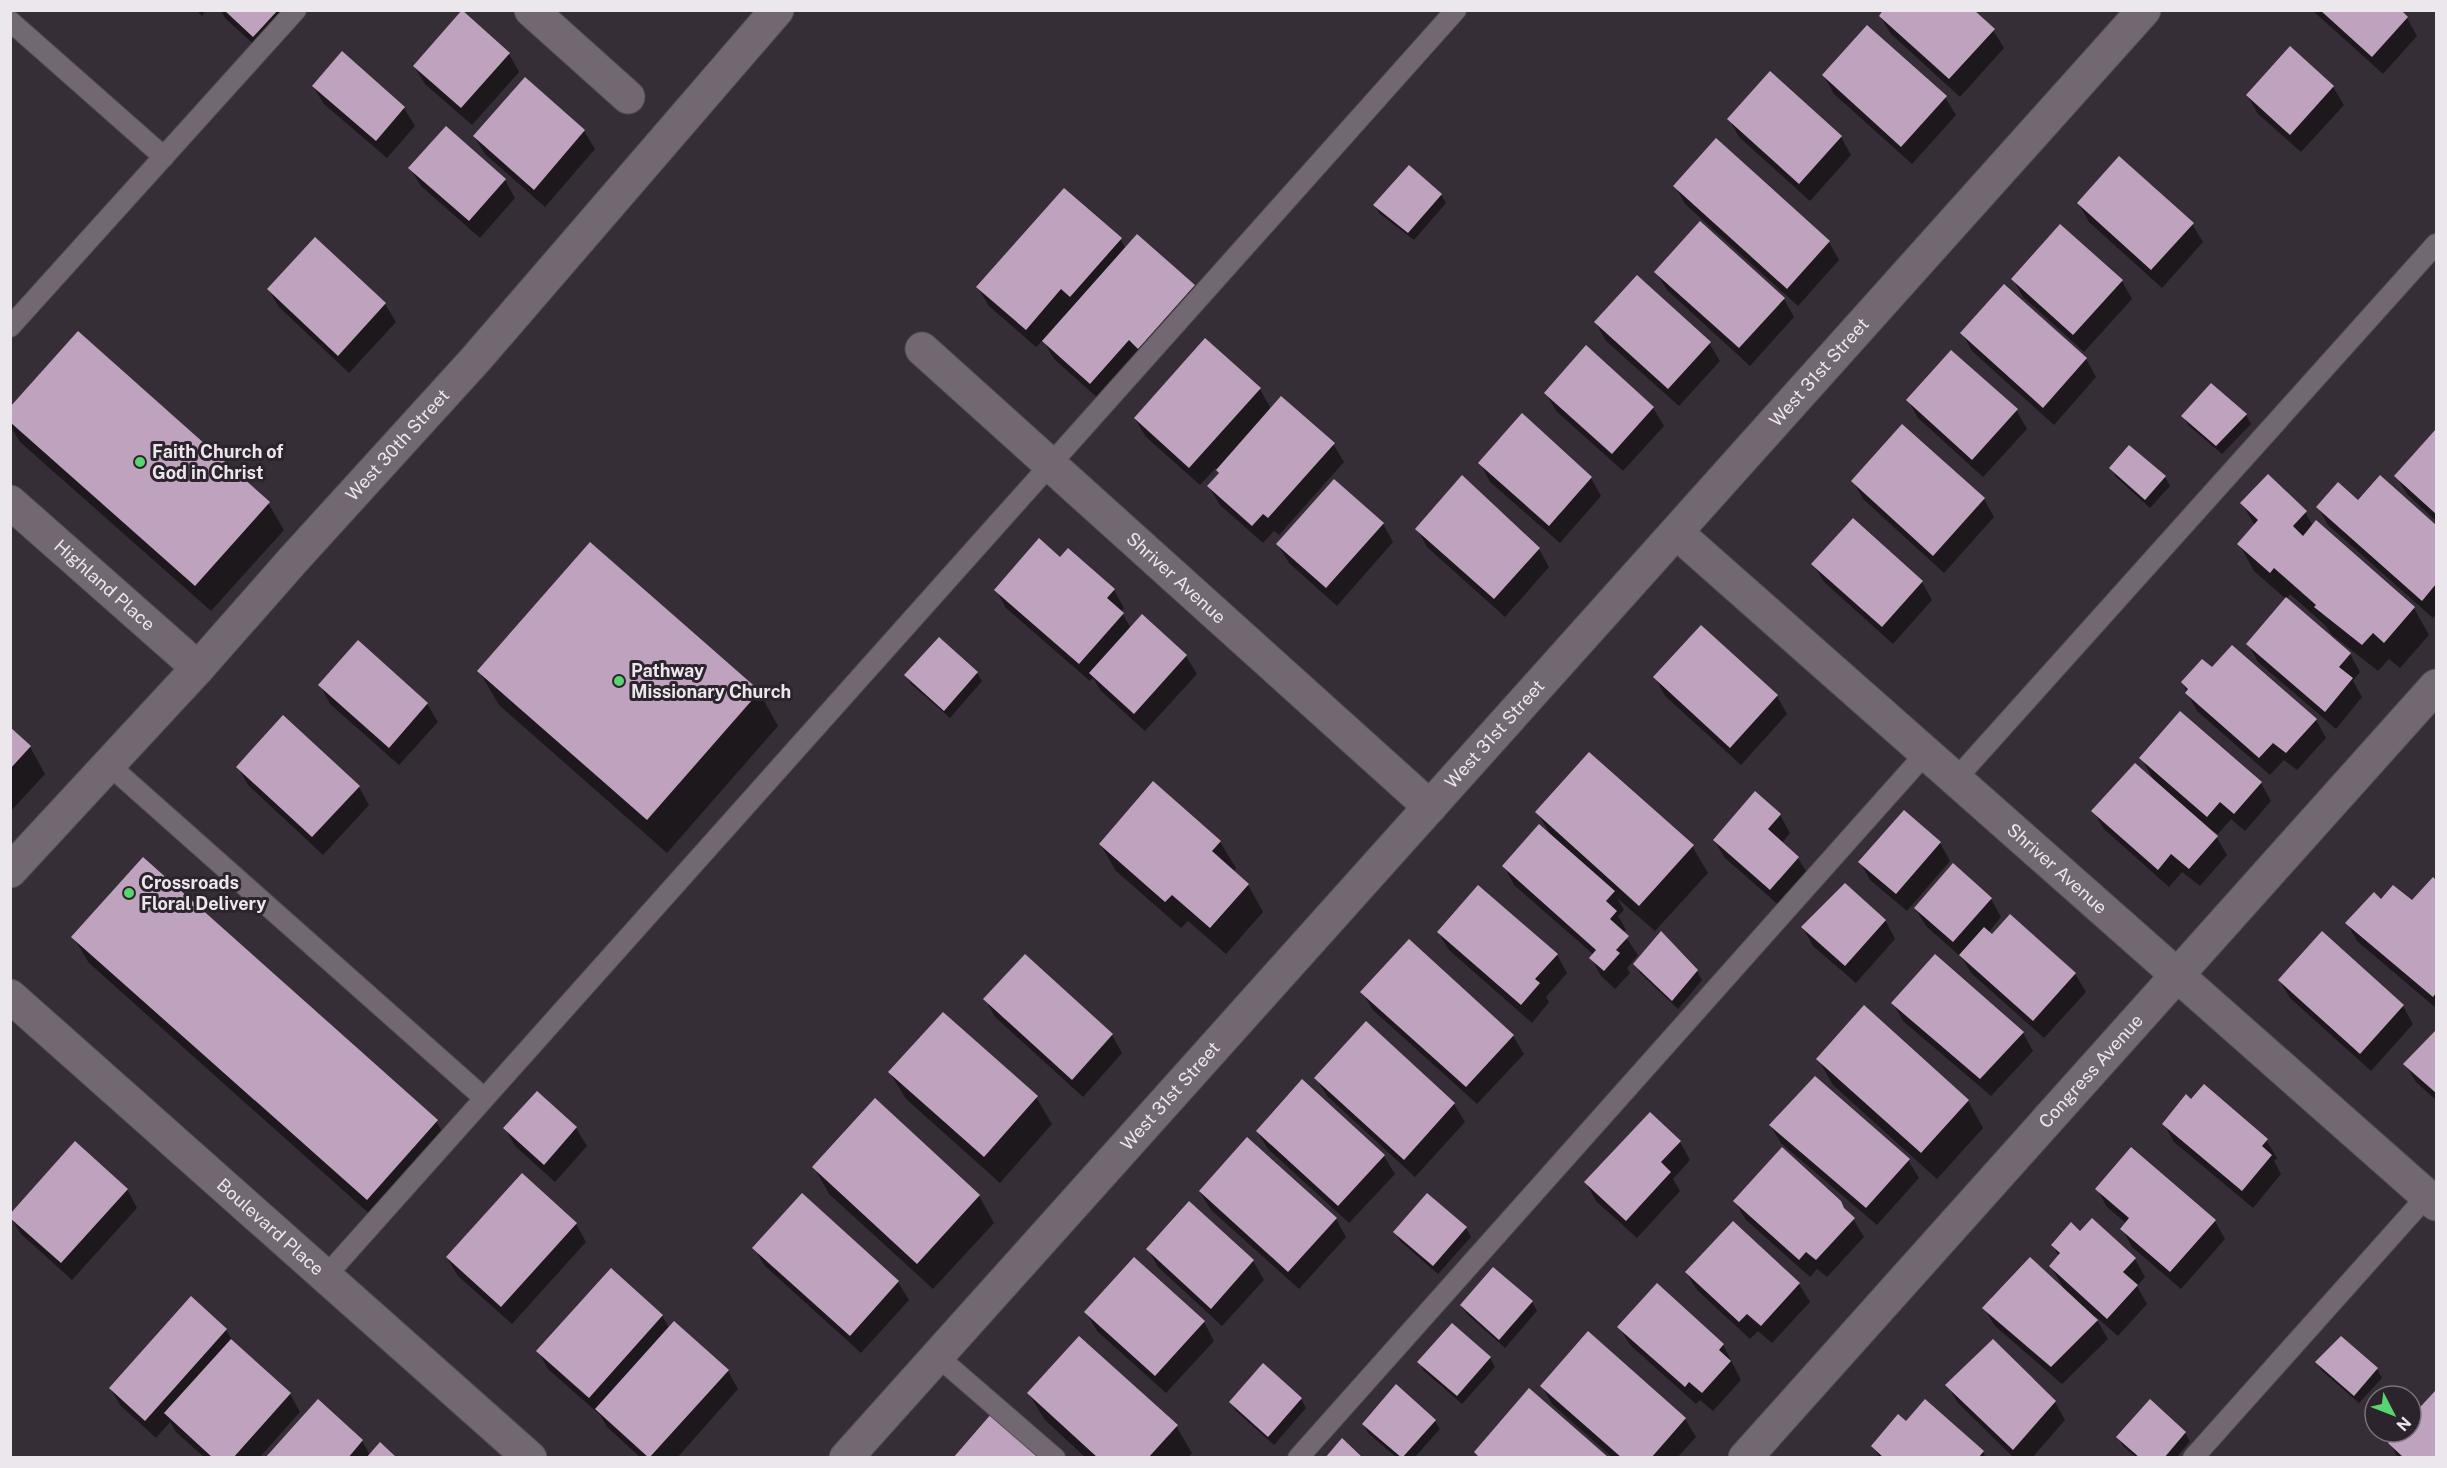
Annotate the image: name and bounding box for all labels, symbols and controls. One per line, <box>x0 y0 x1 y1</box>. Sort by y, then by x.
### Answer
street label: West 31st Street <box>1765 313 1873 431</box>
street label: West 30th Street <box>341 385 453 505</box>
place label: Faith Church of God in Christ <box>152 441 283 483</box>
marker: Faith Church of God in Christ <box>133 455 147 469</box>
street label: Shriver Avenue <box>1122 528 1230 628</box>
street label: Highland Place <box>50 535 160 635</box>
place label: Pathway Missionary Church <box>631 660 791 702</box>
marker: Pathway Missionary Church <box>612 674 626 688</box>
street label: West 31st Street <box>1440 675 1548 792</box>
street label: Shriver Avenue <box>2003 819 2111 918</box>
place label: Crossroads Floral Delivery <box>141 872 266 914</box>
marker: Crossroads Floral Delivery <box>122 886 136 900</box>
street label: Congress Avenue <box>2034 1010 2147 1132</box>
street label: West 31st Street <box>1116 1037 1224 1154</box>
street label: Boulevard Place <box>213 1174 328 1280</box>
north arrow <box>2363 1384 2423 1444</box>
text: N <box>2393 1413 2415 1435</box>

